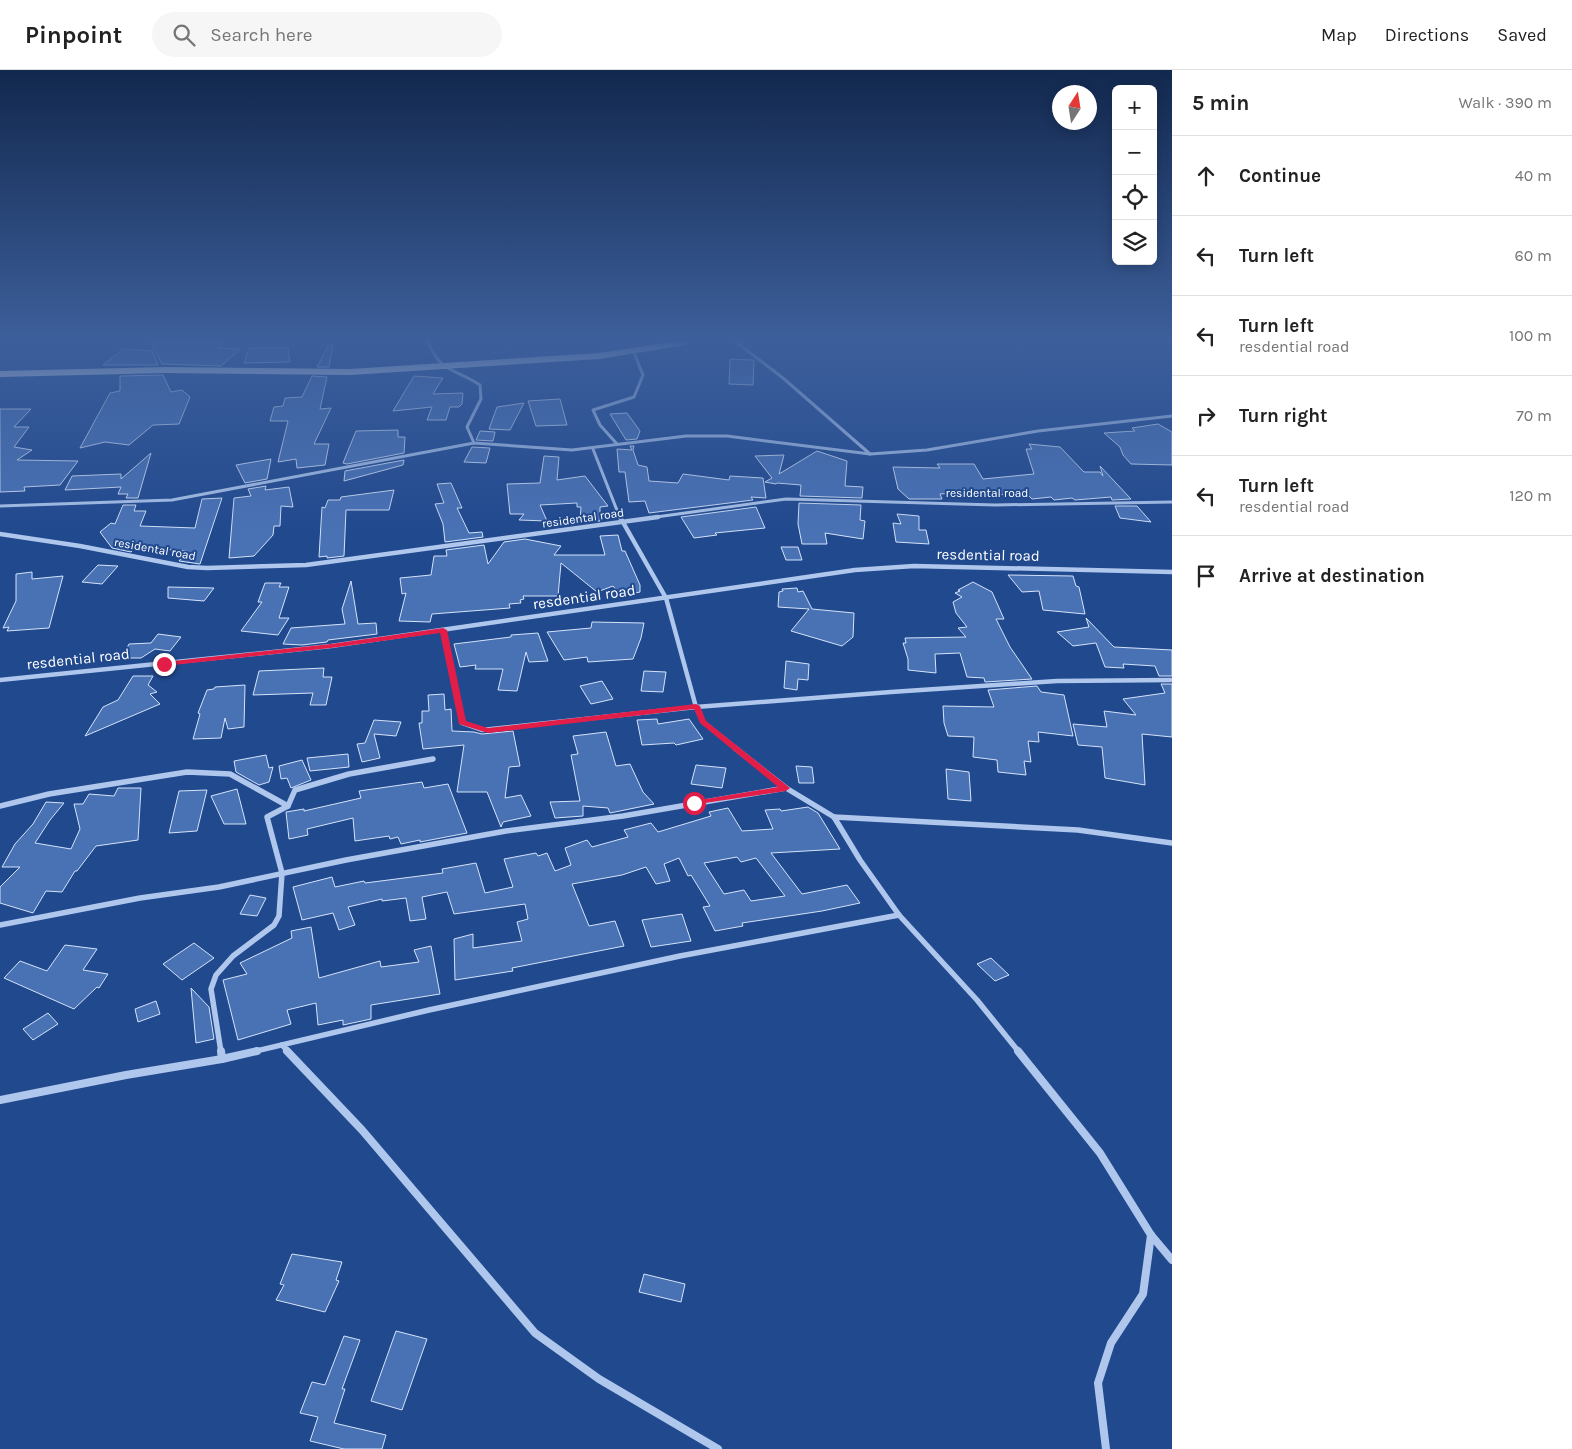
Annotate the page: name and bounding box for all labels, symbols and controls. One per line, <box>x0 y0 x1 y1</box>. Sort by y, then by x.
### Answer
search box <box>152 12 502 57</box>
text: Pinpoint <box>25 21 122 49</box>
icon: search <box>170 21 198 49</box>
text: Search here <box>210 24 312 46</box>
text: Map <box>1321 24 1357 46</box>
text: Directions <box>1385 24 1469 46</box>
text: Saved <box>1497 24 1547 46</box>
north arrow <box>1052 85 1097 130</box>
map controls <box>1112 85 1157 265</box>
button: + <box>1112 85 1157 130</box>
text: 5 min <box>1192 91 1249 115</box>
text: Walk · 390 m <box>1458 93 1552 112</box>
button: − <box>1112 130 1157 175</box>
icon: ahead <box>1192 162 1220 190</box>
text: Continue <box>1239 165 1321 187</box>
text: 40 m <box>1515 166 1552 185</box>
button: locate <box>1112 175 1157 220</box>
button: layers <box>1112 220 1157 265</box>
icon: left <box>1192 242 1220 270</box>
text: Turn left <box>1239 245 1314 267</box>
text: 60 m <box>1515 246 1552 265</box>
text: Turn left <box>1239 315 1314 337</box>
icon: left <box>1192 322 1220 350</box>
text: 100 m <box>1509 326 1552 345</box>
text: resdential road <box>1239 337 1349 356</box>
icon: right <box>1192 402 1220 430</box>
text: Turn right <box>1239 405 1328 427</box>
text: 70 m <box>1516 406 1552 425</box>
text: Turn left <box>1239 475 1314 497</box>
icon: left <box>1192 482 1220 510</box>
street label: residental road <box>946 486 1028 500</box>
text: 120 m <box>1509 486 1552 505</box>
text: resdential road <box>1239 497 1349 516</box>
street label: residental road <box>541 505 625 531</box>
street label: residental road <box>113 535 197 563</box>
street label: resdential road <box>936 545 1040 565</box>
icon: arrive <box>1192 562 1220 590</box>
text: Arrive at destination <box>1239 565 1425 587</box>
street label: resdential road <box>531 581 637 613</box>
street label: resdential road <box>26 645 130 673</box>
route end <box>153 653 176 676</box>
route start <box>683 792 706 815</box>

